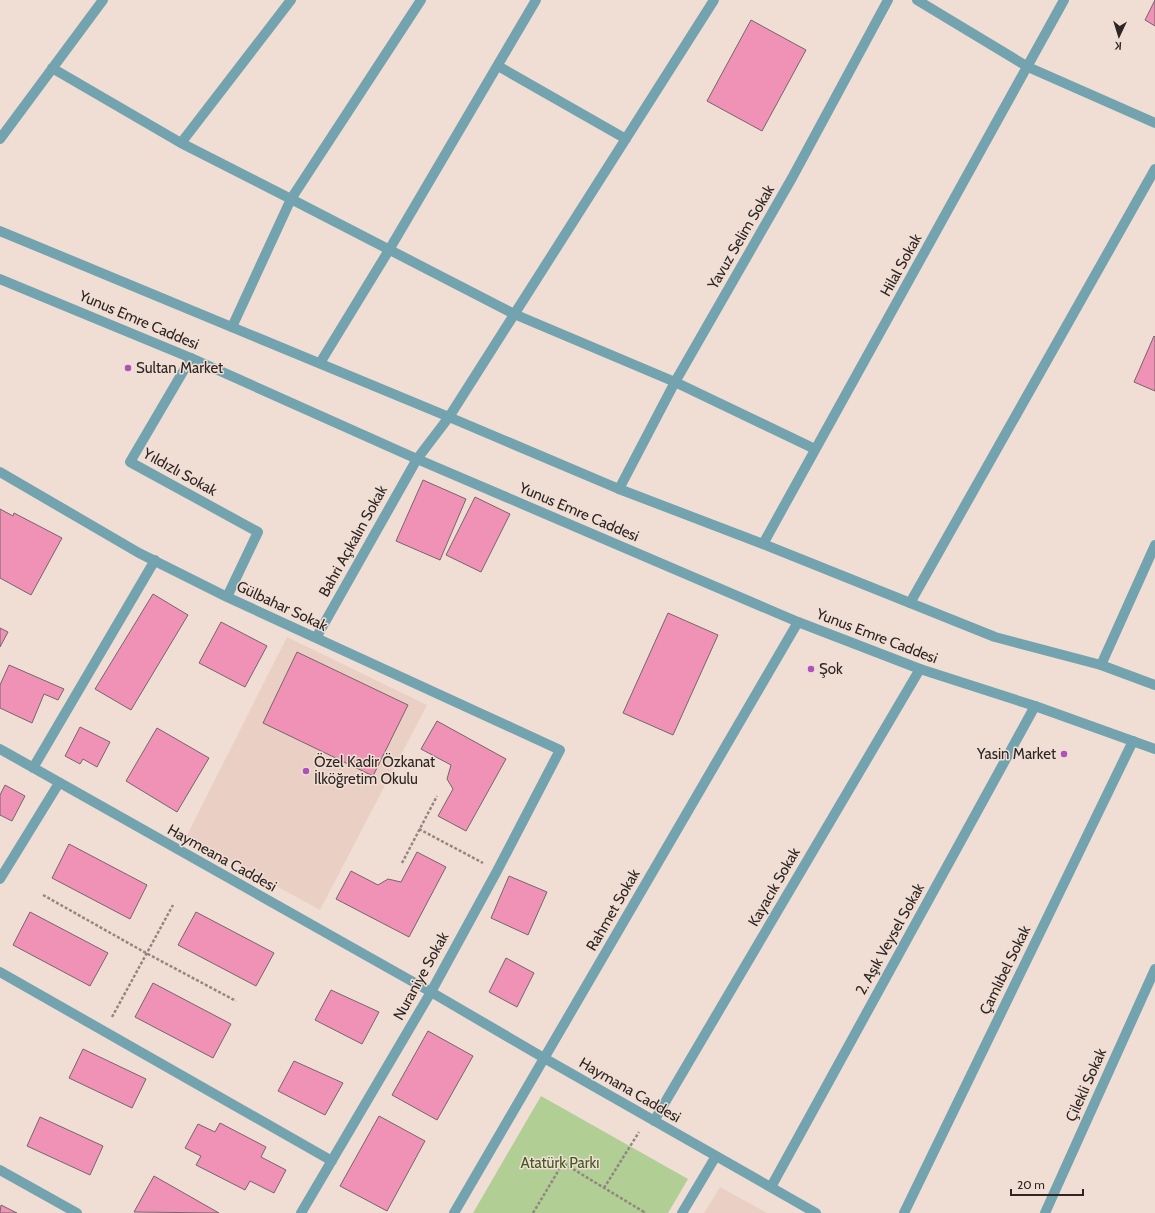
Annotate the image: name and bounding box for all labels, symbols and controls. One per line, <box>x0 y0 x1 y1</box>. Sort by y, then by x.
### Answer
north arrow <box>1099 16 1139 56</box>
text: K <box>1114 39 1122 53</box>
street label: Yavuz Selim Sokak <box>703 181 778 293</box>
street label: Hilal Sokak <box>876 230 926 299</box>
street label: Yunus Emre Caddesi <box>76 286 202 353</box>
place label: Sultan Market <box>136 359 223 377</box>
marker: Sultan Market <box>123 363 133 373</box>
street label: Yıldızlı Sokak <box>139 444 220 500</box>
street label: Yunus Emre Caddesi <box>516 478 642 545</box>
street label: Bahri Açıkalın Sokak <box>315 482 391 600</box>
street label: Gülbahar Sokak <box>234 577 330 635</box>
street label: Yunus Emre Caddesi <box>813 604 940 667</box>
place label: Şok <box>819 660 843 678</box>
marker: Şok <box>806 664 816 674</box>
place label: Yasin Market <box>976 745 1056 763</box>
marker: Yasin Market <box>1059 749 1069 759</box>
place label: Özel Kadir Özkanat İlköğretim Okulu <box>314 753 435 788</box>
marker: Özel Kadir Özkanat İlköğretim Okulu <box>301 766 311 776</box>
street label: Haymeana Caddesi <box>164 821 280 895</box>
street label: Kayacık Sokak <box>744 844 804 929</box>
street label: Rahmet Sokak <box>582 866 644 954</box>
street label: 2. Aşık Veysel Sokak <box>852 880 928 998</box>
street label: Çamlıbel Sokak <box>976 922 1034 1017</box>
street label: Nuraniye Sokak <box>389 929 453 1023</box>
street label: Çilekli Sokak <box>1062 1045 1110 1124</box>
street label: Haymana Caddesi <box>576 1054 684 1126</box>
park label: Atatürk Parkı <box>521 1154 599 1172</box>
scale bar <box>1011 1171 1083 1197</box>
text: 20 m <box>1017 1177 1045 1192</box>

